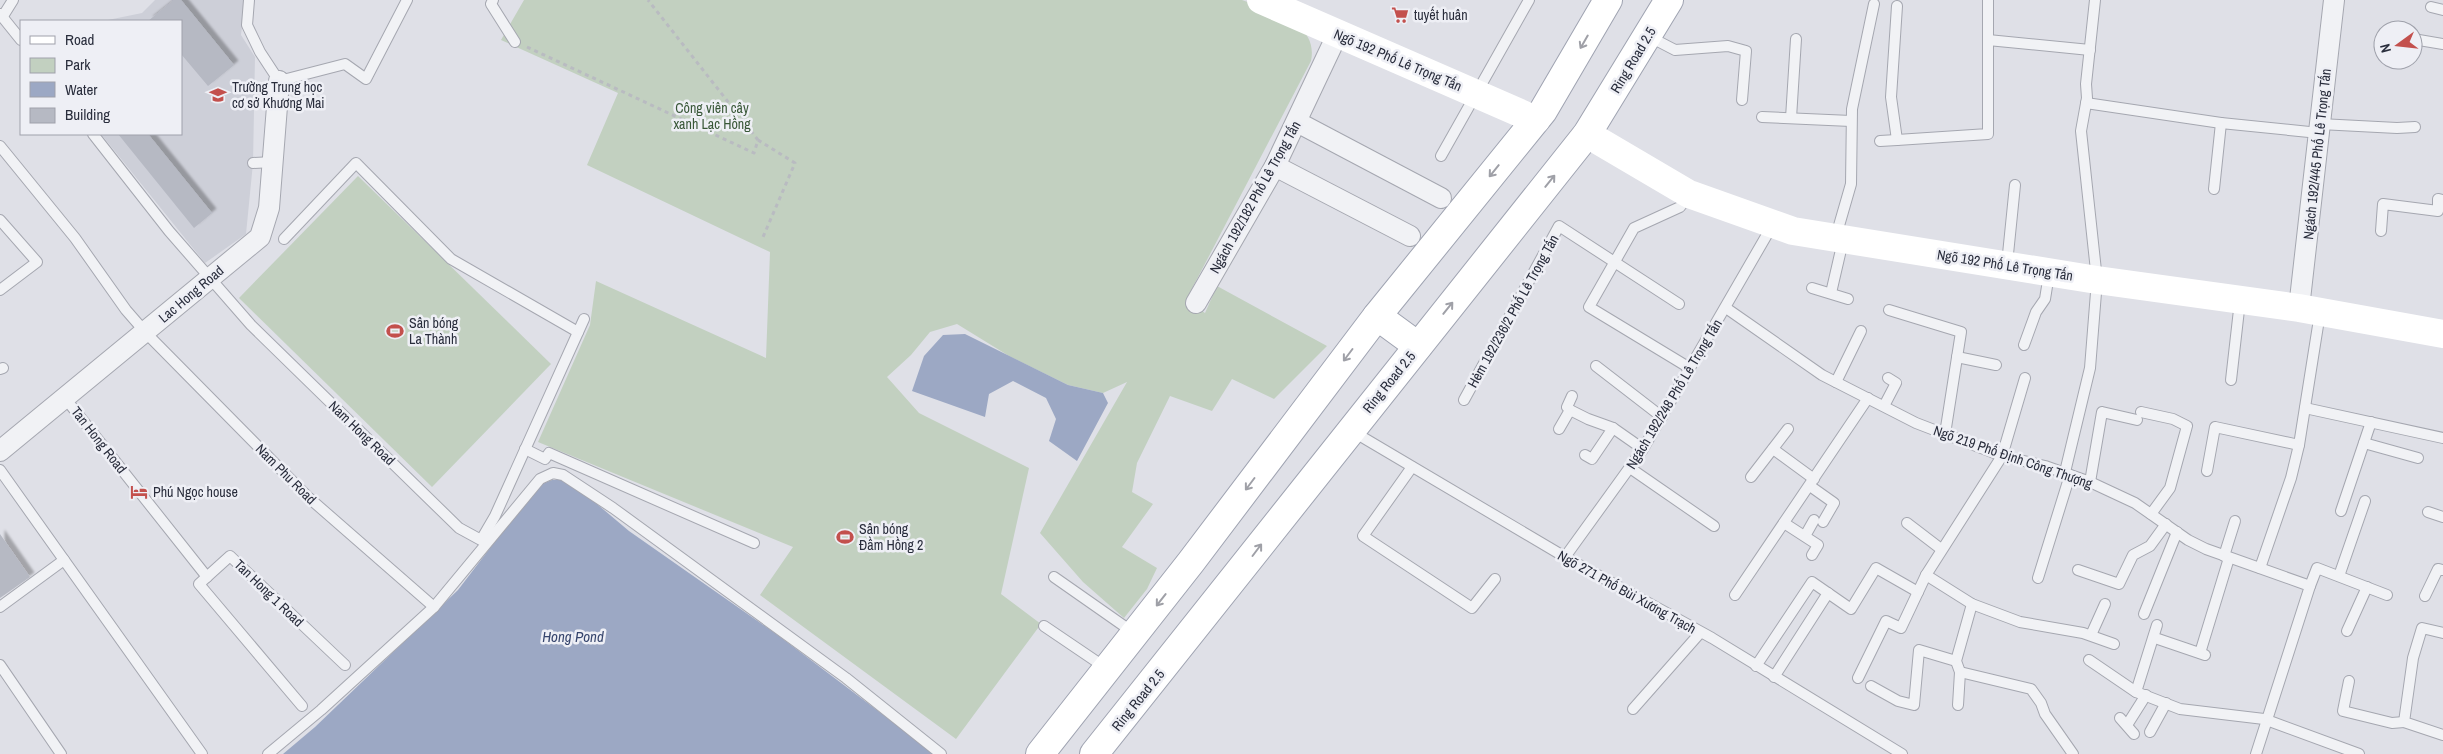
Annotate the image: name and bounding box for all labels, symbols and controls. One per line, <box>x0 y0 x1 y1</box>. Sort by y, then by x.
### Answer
supermarket icon: tuyết huân <box>1390 5 1410 25</box>
place label: tuyết huân <box>1414 6 1468 24</box>
legend <box>20 20 182 135</box>
north arrow <box>2373 20 2423 70</box>
street label: Ring Road 2.5 <box>1606 24 1660 96</box>
street label: Ngõ 192 Phố Lê Trọng Tấn <box>1331 25 1465 95</box>
text: Road <box>65 29 94 50</box>
one-way arrow <box>1578 34 1588 49</box>
text: N <box>2376 42 2395 55</box>
text: Park <box>65 54 91 75</box>
street label: Ngách 192/445 Phố Lê Trọng Tấn <box>2299 68 2335 240</box>
place label: Trường Trung học cơ sở Khương Mai <box>232 78 325 112</box>
text: Water <box>65 79 97 100</box>
school or university icon: Trường Trung học cơ sở Khương Mai <box>208 85 228 105</box>
park label: Công viên cây xanh Lạc Hồng <box>673 99 751 133</box>
text: Building <box>65 104 110 125</box>
street label: Ngách 192/182 Phố Lê Trọng Tấn <box>1205 118 1305 276</box>
one-way arrow <box>1489 164 1500 177</box>
one-way arrow <box>1544 175 1555 188</box>
street label: Hẻm 192/236/2 Phố Lê Trọng Tấn <box>1463 231 1563 391</box>
street label: Ngõ 192 Phố Lê Trọng Tấn <box>1936 245 2074 285</box>
street label: Lac Hong Road <box>155 261 227 327</box>
one-way arrow <box>1443 302 1454 315</box>
place label: Sân bóng La Thành <box>409 314 459 348</box>
street label: Ngách 192/248 Phố Lê Trọng Tấn <box>1622 316 1726 472</box>
sports icon: Sân bóng La Thành <box>385 321 405 341</box>
one-way arrow <box>1343 348 1353 362</box>
street label: Ring Road 2.5 <box>1359 348 1419 416</box>
street label: Nam Hong Road <box>325 397 399 469</box>
street label: Tan Hong Road <box>67 403 131 477</box>
street label: Ngõ 219 Phố Định Công Thượng <box>1931 421 2095 493</box>
street label: Nam Phu Road <box>252 440 320 508</box>
one-way arrow <box>1245 477 1255 491</box>
hotel icon: Phú Ngọc house <box>129 482 149 502</box>
place label: Phú Ngọc house <box>153 483 238 501</box>
place label: Sân bóng Đầm Hồng 2 <box>859 520 923 554</box>
sports icon: Sân bóng Đầm Hồng 2 <box>835 527 855 547</box>
one-way arrow <box>1252 543 1263 556</box>
street label: Ngõ 271 Phố Bùi Xương Trạch <box>1555 546 1699 638</box>
street label: Tan Hong 1 Road <box>231 555 307 631</box>
one-way arrow <box>1156 593 1166 607</box>
water label: Hong Pond <box>542 626 604 647</box>
street label: Ring Road 2.5 <box>1108 666 1168 734</box>

